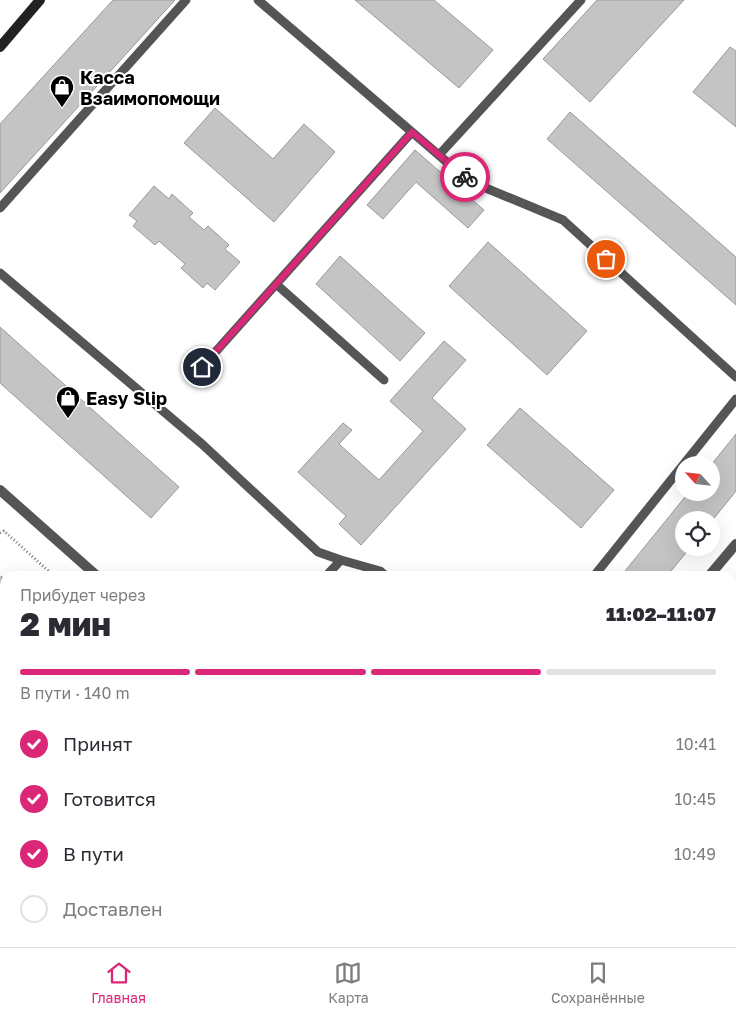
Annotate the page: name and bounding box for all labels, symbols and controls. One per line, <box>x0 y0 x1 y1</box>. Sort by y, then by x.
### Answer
place label: Касса Взаимопомощи <box>80 66 220 109</box>
shop icon: Касса Взаимопомощи <box>49 74 75 108</box>
courier <box>440 152 490 202</box>
icon: bike <box>451 163 479 191</box>
pin <box>585 238 627 280</box>
icon: bag <box>592 245 620 273</box>
pin <box>181 346 223 388</box>
icon: home <box>188 353 216 381</box>
shop icon: Easy Slip <box>55 385 81 419</box>
place label: Easy Slip <box>86 387 167 409</box>
north arrow <box>675 456 720 501</box>
map controls <box>675 456 720 556</box>
button: locate <box>675 511 720 556</box>
text: Прибудет через <box>20 585 146 605</box>
text: 11:02–11:07 <box>606 602 716 625</box>
text: 2 мин <box>20 605 111 643</box>
text: В пути · 140 m <box>20 683 130 703</box>
icon: check <box>20 730 48 758</box>
text: Принят <box>63 732 132 755</box>
text: 10:41 <box>676 734 716 754</box>
icon: check <box>20 785 48 813</box>
text: Готовится <box>63 787 156 810</box>
text: 10:45 <box>674 789 716 809</box>
icon: check <box>20 840 48 868</box>
text: В пути <box>63 842 124 865</box>
text: 10:49 <box>674 844 716 864</box>
text: Доставлен <box>63 897 163 920</box>
tab: Главная <box>91 959 146 1006</box>
tab: Карта <box>328 959 369 1006</box>
tab: Сохранённые <box>551 959 645 1006</box>

